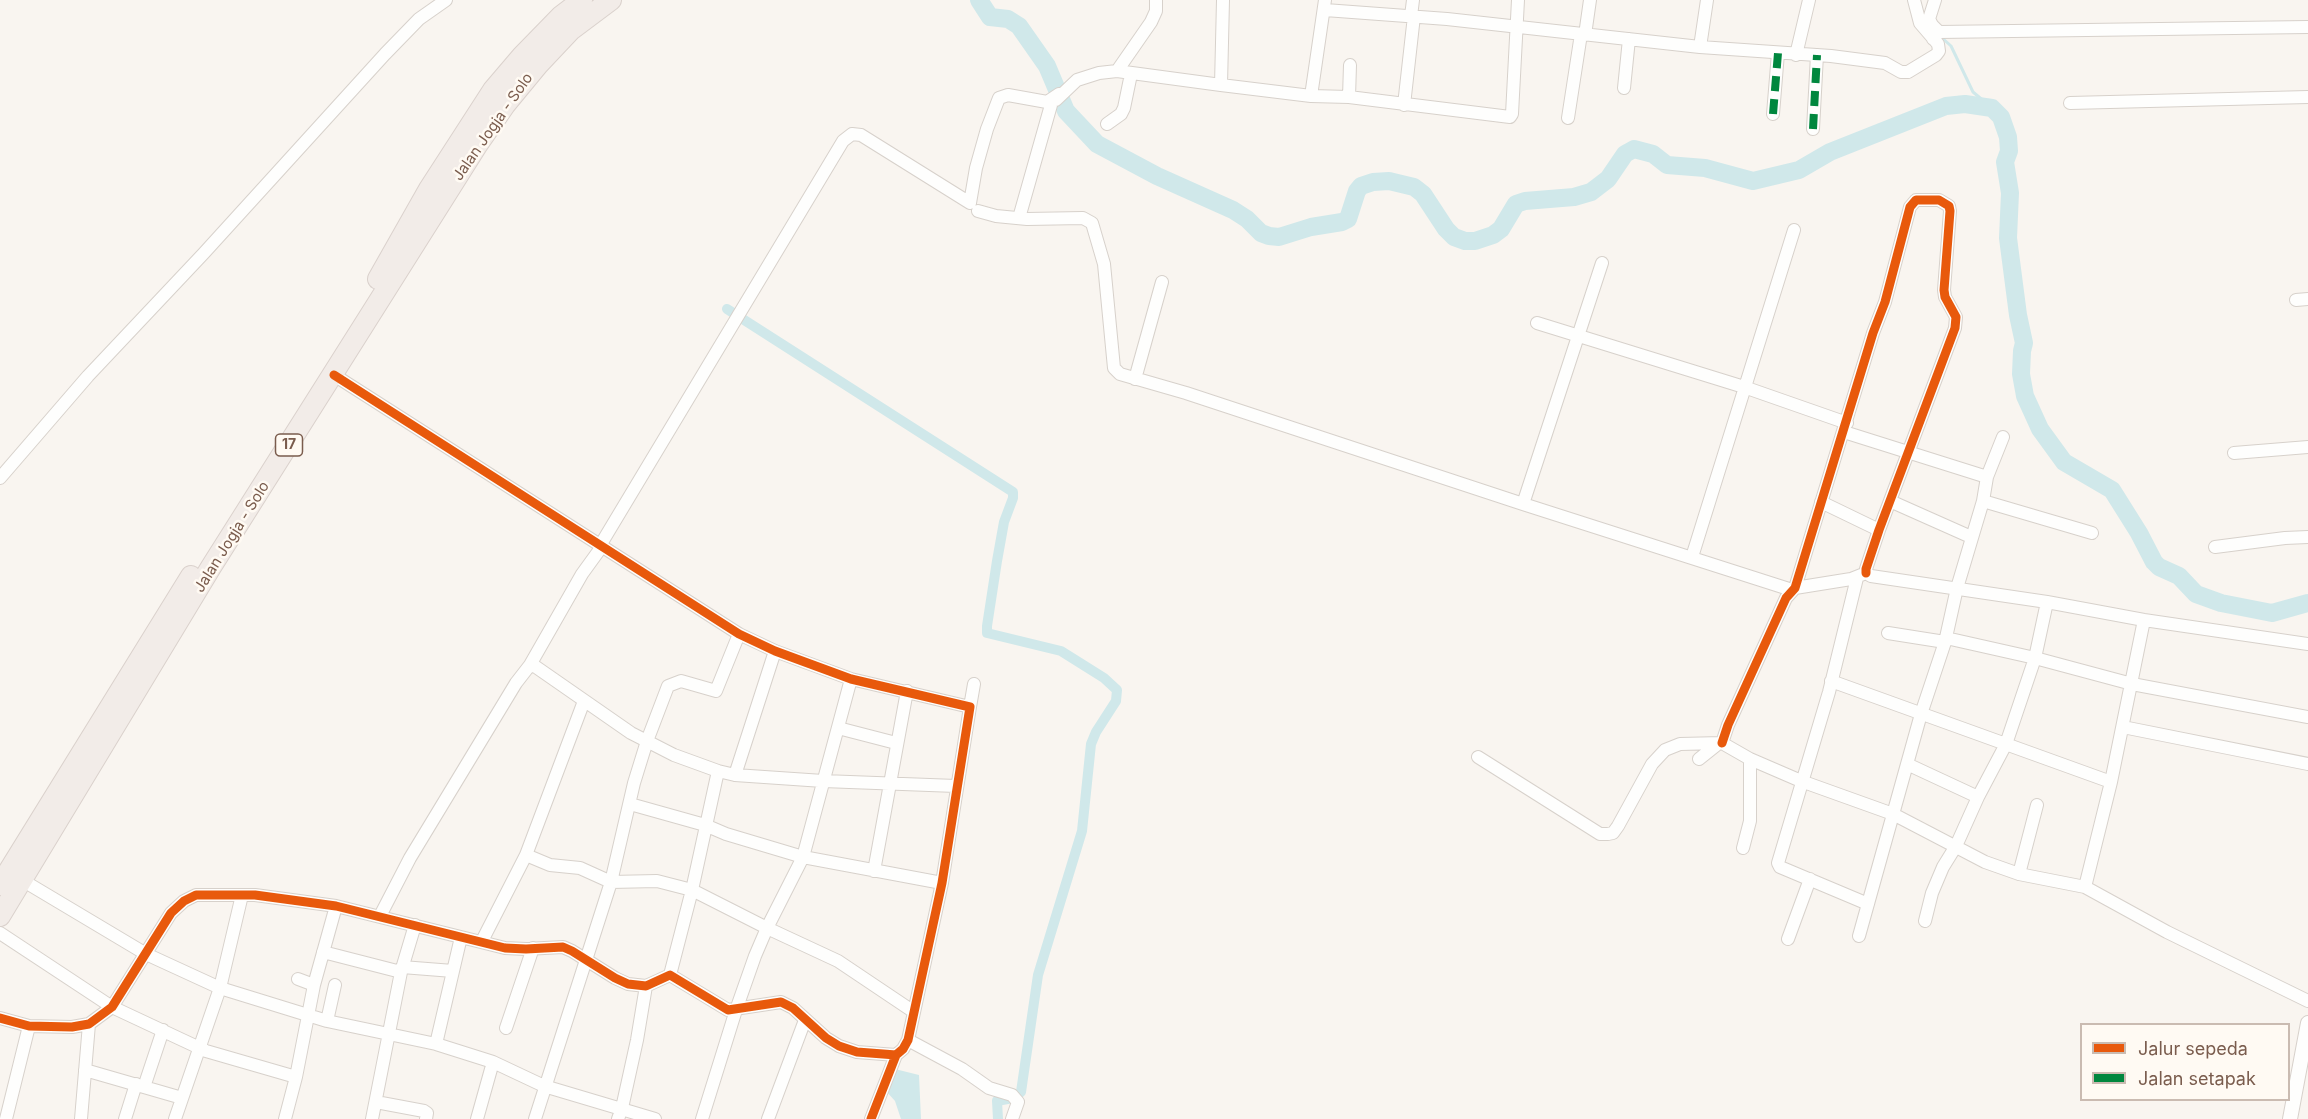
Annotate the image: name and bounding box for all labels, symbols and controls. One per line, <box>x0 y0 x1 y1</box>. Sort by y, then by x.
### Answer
street label: Jalan Jogja - Solo <box>449 70 537 184</box>
road number: 17 <box>276 434 302 456</box>
street label: Jalan Jogja - Solo <box>191 478 273 596</box>
legend <box>2080 1023 2290 1101</box>
text: Jalur sepeda <box>2138 1038 2248 1059</box>
text: Jalan setapak <box>2138 1068 2256 1089</box>

